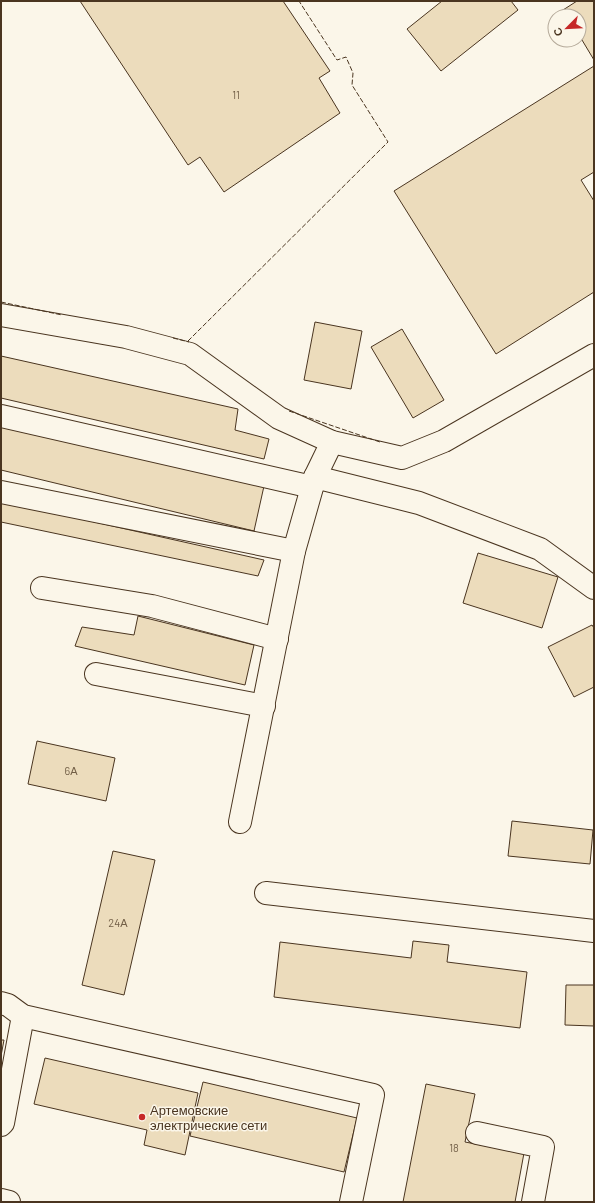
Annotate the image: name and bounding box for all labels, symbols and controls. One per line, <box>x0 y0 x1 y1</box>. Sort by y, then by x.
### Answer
north arrow <box>547 8 587 48</box>
text: С <box>550 26 565 39</box>
house number: 11 <box>232 88 240 101</box>
house number: 6А <box>64 764 78 777</box>
house number: 24А <box>108 916 128 929</box>
place label: Артемовские электрические сети <box>150 1102 267 1133</box>
marker: Артемовские электрические сети <box>137 1112 147 1122</box>
house number: 18 <box>449 1141 459 1154</box>

